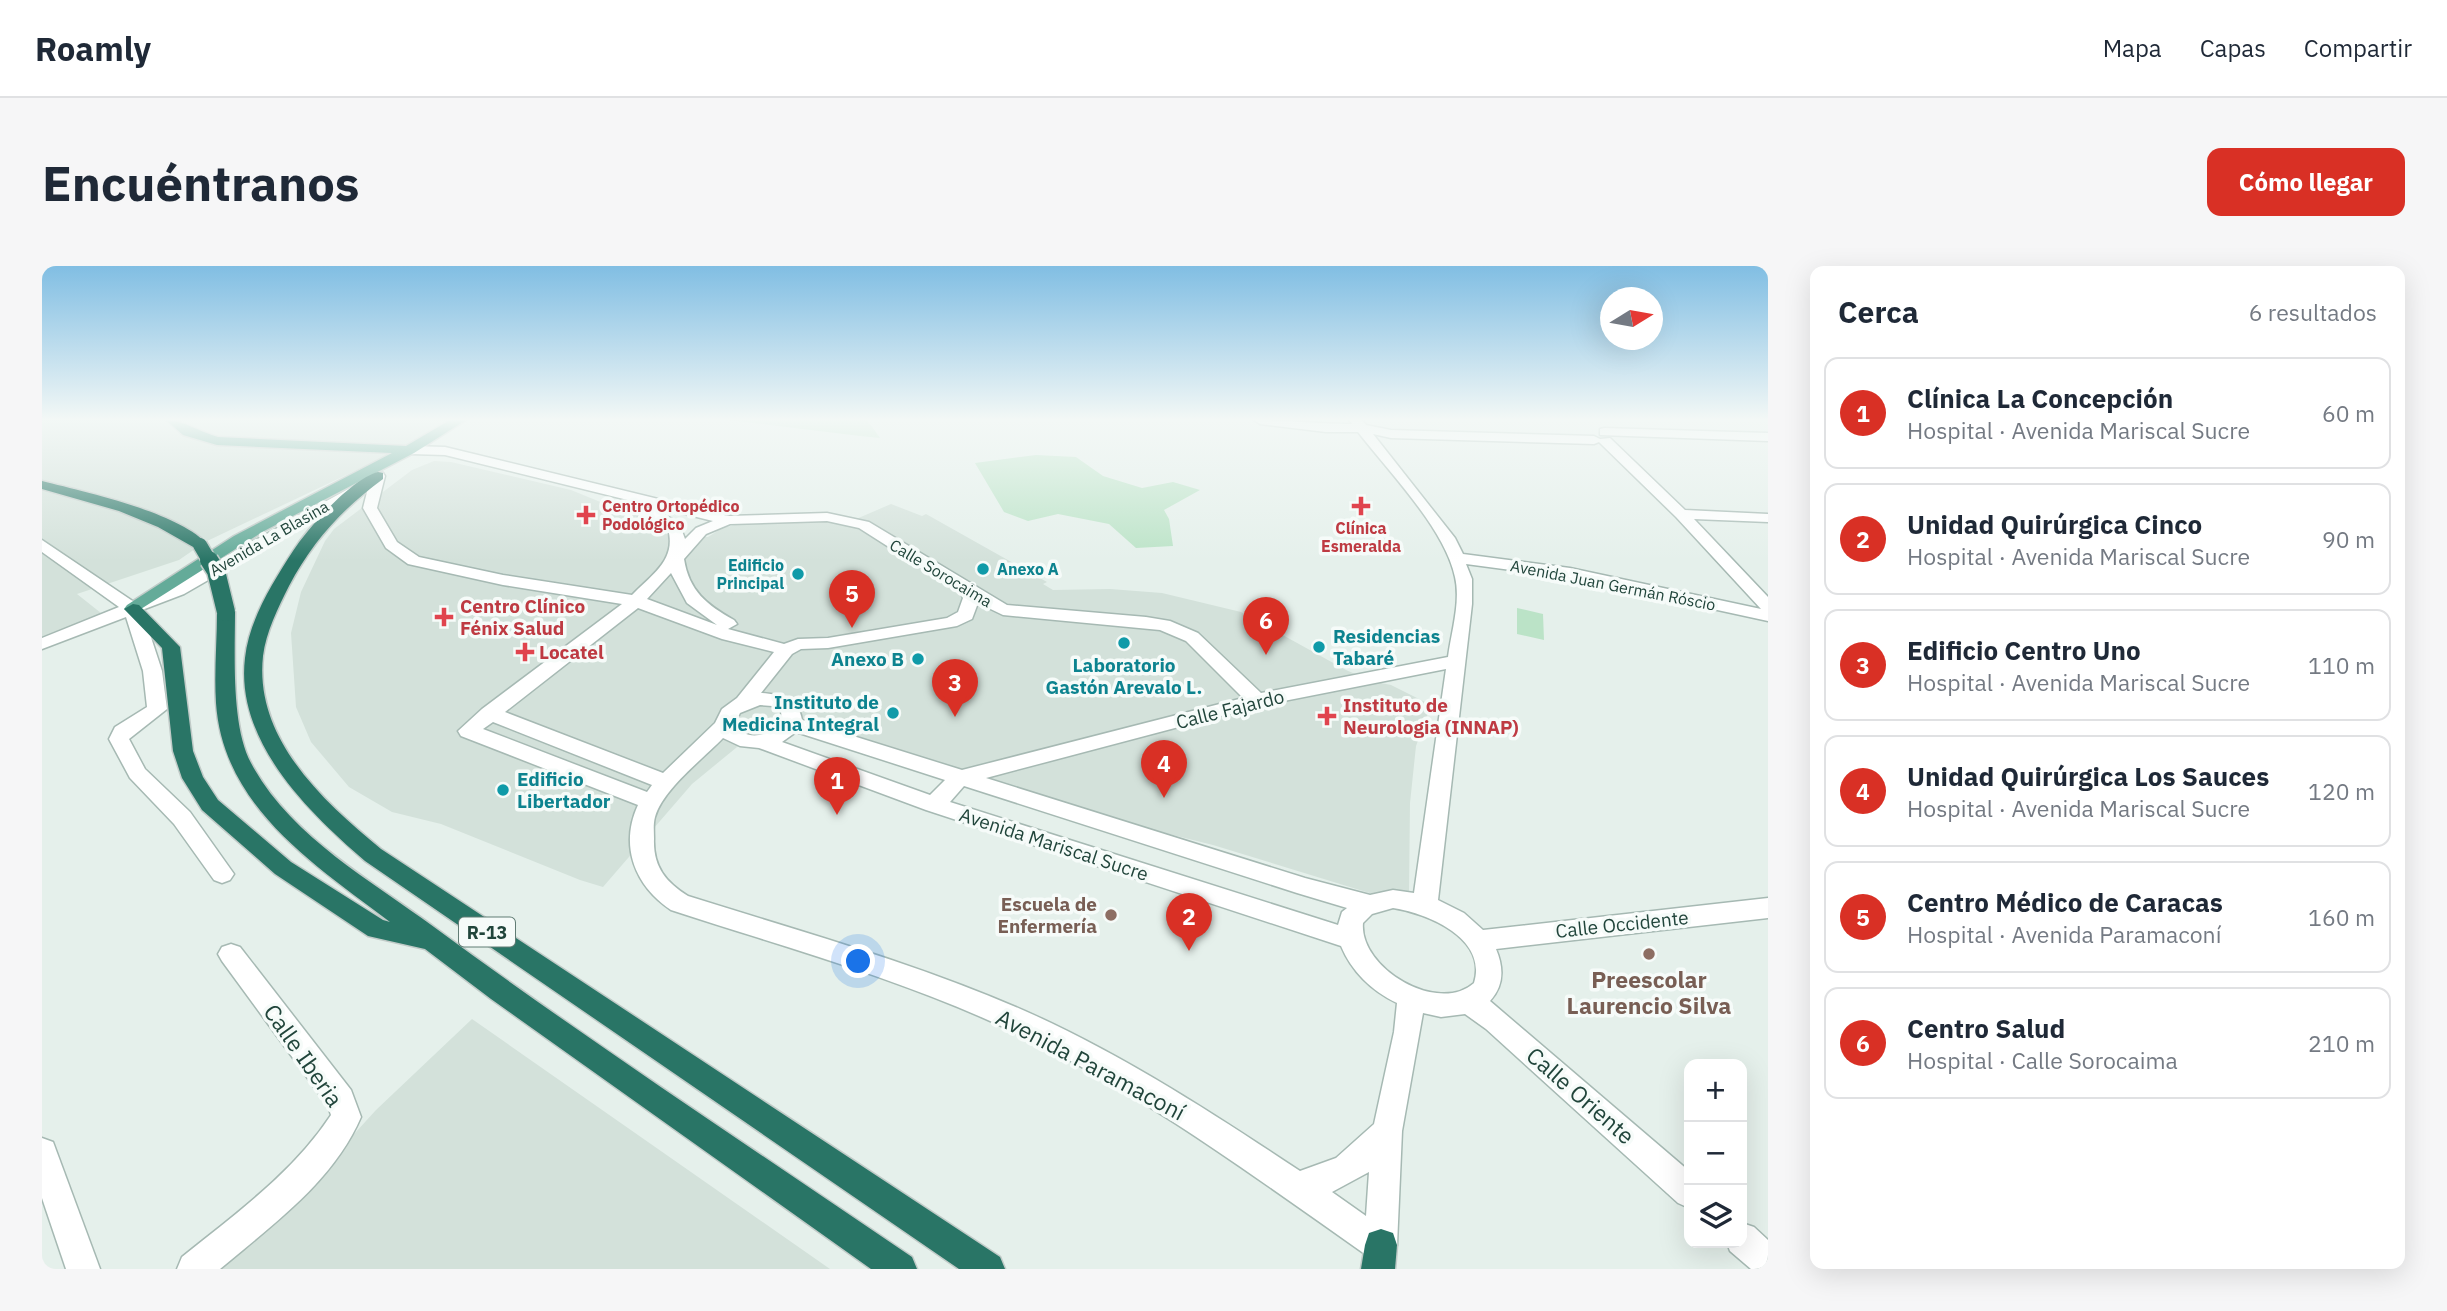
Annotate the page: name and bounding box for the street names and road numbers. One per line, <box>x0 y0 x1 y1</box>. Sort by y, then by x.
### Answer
street label: Avenida La Blasina <box>206 496 333 580</box>
street label: Calle Sorocaima <box>886 535 996 612</box>
street label: Avenida Juan Germán Róscio <box>1509 555 1717 615</box>
street label: Calle Fajardo <box>1173 684 1287 734</box>
street label: Avenida Mariscal Sucre <box>957 802 1151 886</box>
street label: Calle Occidente <box>1554 905 1690 943</box>
road number: R-13 <box>459 918 515 946</box>
street label: Calle Iberia <box>258 998 350 1112</box>
street label: Avenida Paramaconí <box>991 1001 1191 1127</box>
street label: Calle Oriente <box>1521 1040 1641 1150</box>

